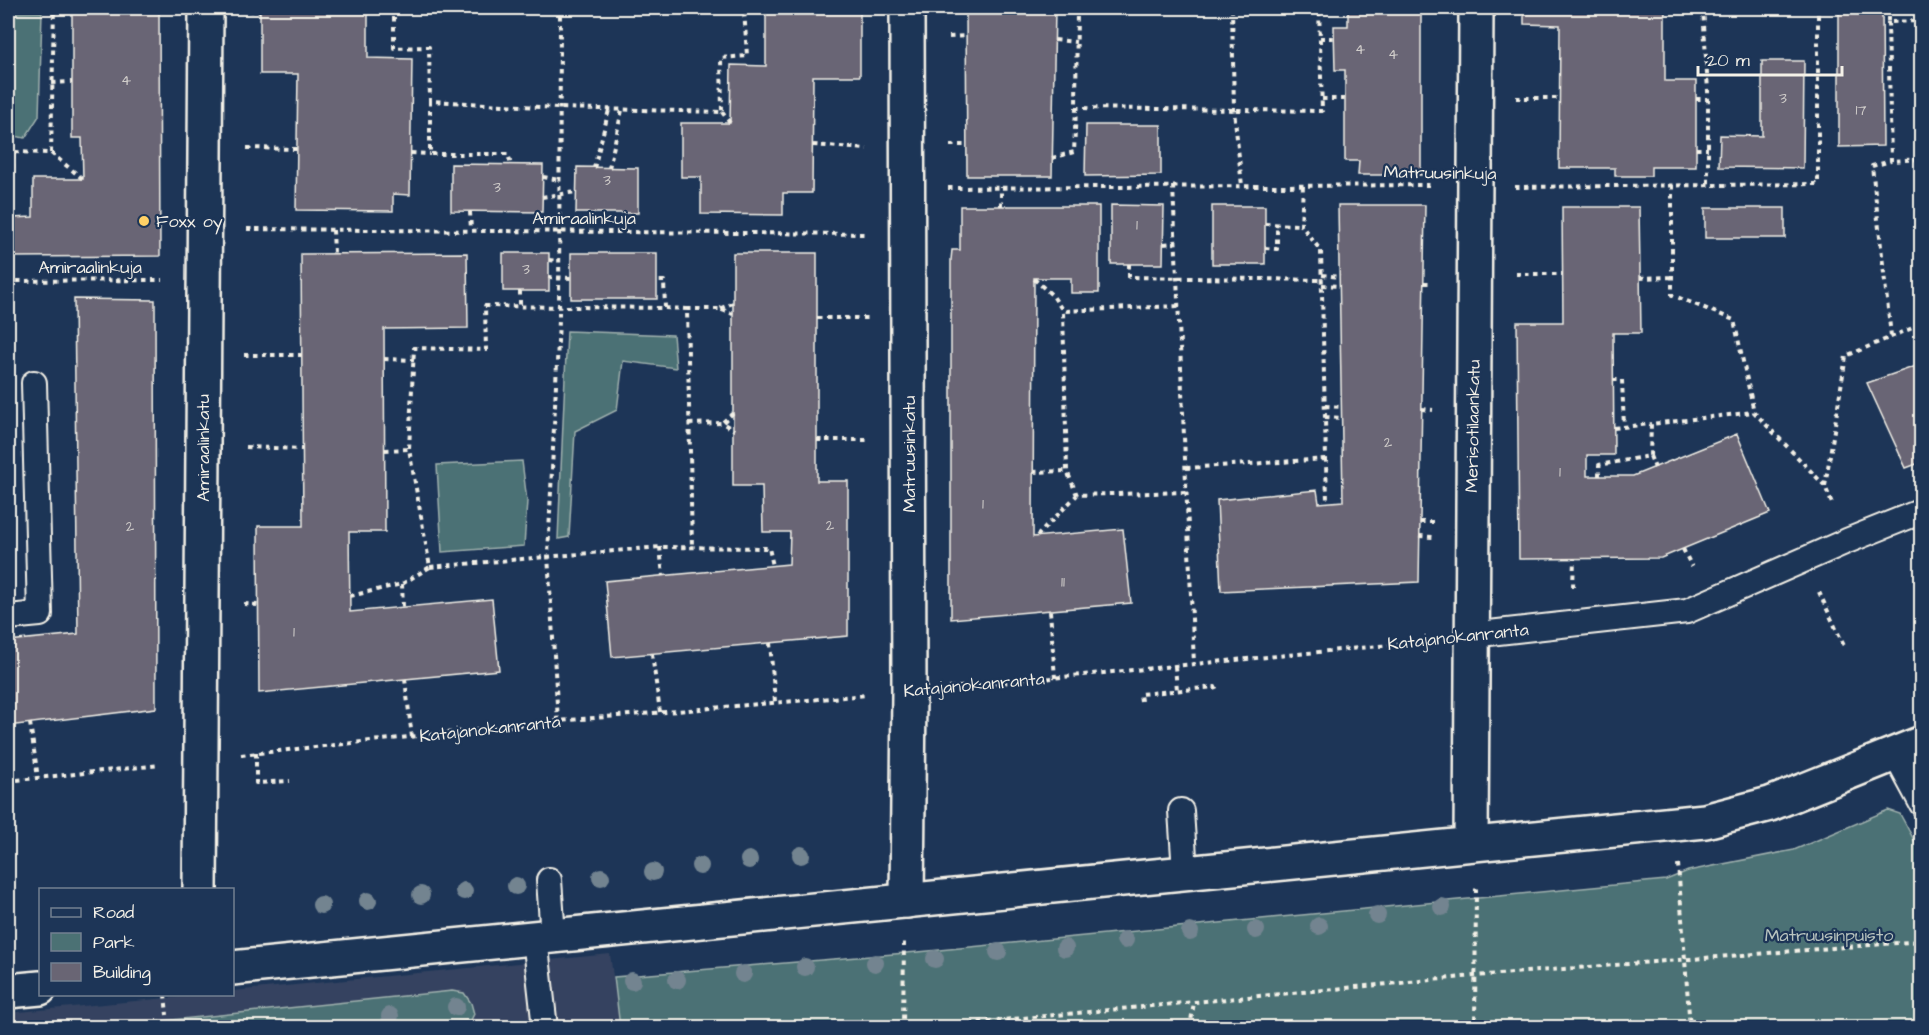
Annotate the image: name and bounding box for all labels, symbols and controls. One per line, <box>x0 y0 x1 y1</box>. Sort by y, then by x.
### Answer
house number: 4 <box>1355 39 1365 60</box>
scale bar <box>1698 39 1842 77</box>
house number: 4 <box>1388 44 1398 65</box>
text: 20 m <box>1707 48 1750 73</box>
house number: 4 <box>121 70 131 91</box>
house number: 3 <box>1779 88 1787 109</box>
house number: 17 <box>1855 100 1867 121</box>
street label: Matruusinkuja <box>1383 160 1497 186</box>
house number: 3 <box>603 170 611 191</box>
house number: 3 <box>493 177 501 198</box>
street label: Amiraalinkuja <box>532 206 636 231</box>
place label: Foxx oy <box>156 209 223 235</box>
marker: Foxx oy <box>137 214 151 228</box>
house number: 1 <box>1136 215 1138 236</box>
street label: Amiraalinkuja <box>38 255 142 280</box>
house number: 3 <box>522 259 530 280</box>
street label: Merisotilaankatu <box>1459 359 1487 493</box>
street label: Amiraalinkatu <box>191 394 216 502</box>
street label: Matruusinkatu <box>897 396 922 512</box>
house number: 2 <box>1384 432 1393 453</box>
house number: 1 <box>1559 462 1561 483</box>
house number: 1 <box>982 494 984 515</box>
house number: 2 <box>826 515 835 536</box>
house number: 2 <box>126 516 135 537</box>
house number: 11 <box>1061 572 1065 593</box>
street label: Katajanokanranta <box>1386 617 1530 657</box>
house number: 1 <box>293 622 295 643</box>
street label: Katajanokanranta <box>902 666 1046 704</box>
street label: Katajanokanranta <box>418 709 562 749</box>
legend <box>39 888 234 996</box>
text: Road <box>93 900 134 925</box>
park label: Matruusinpuisto <box>1765 923 1893 948</box>
text: Park <box>93 930 135 955</box>
text: Building <box>93 960 151 986</box>

